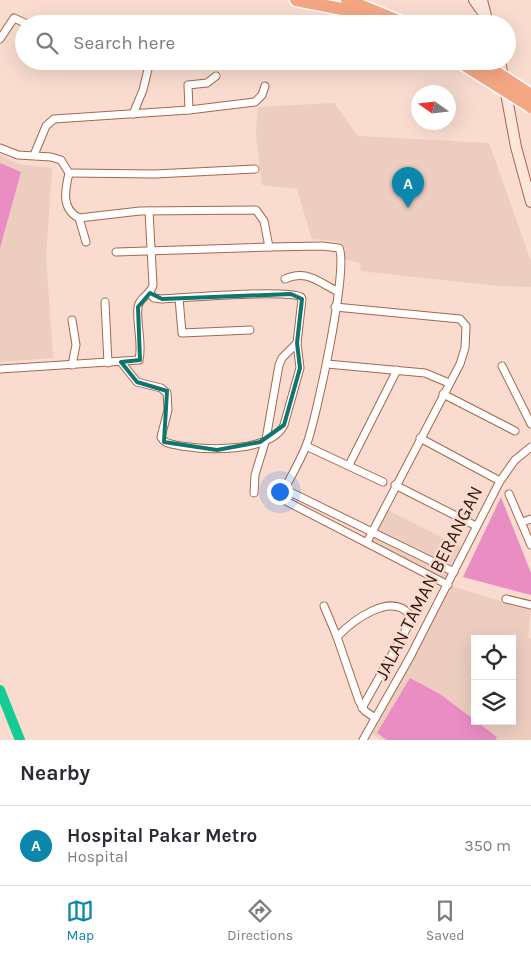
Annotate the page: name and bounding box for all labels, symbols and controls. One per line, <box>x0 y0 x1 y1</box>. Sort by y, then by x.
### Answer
search box <box>15 15 516 70</box>
icon: search <box>33 29 61 57</box>
text: Search here <box>73 32 175 54</box>
north arrow <box>411 85 456 130</box>
pin: A <box>392 167 424 208</box>
your location <box>267 479 293 505</box>
street label: JALAN TAMAN BERANGAN <box>371 483 487 683</box>
map controls <box>471 635 516 725</box>
button: locate <box>471 635 516 680</box>
button: layers <box>471 680 516 725</box>
text: Nearby <box>20 761 90 785</box>
text: Hospital Pakar Metro <box>67 825 257 847</box>
text: A <box>31 836 41 855</box>
text: 350 m <box>464 836 511 855</box>
text: Hospital <box>67 847 128 866</box>
tab: Map <box>66 897 94 944</box>
tab: Directions <box>227 897 293 944</box>
tab: Saved <box>426 897 465 944</box>

